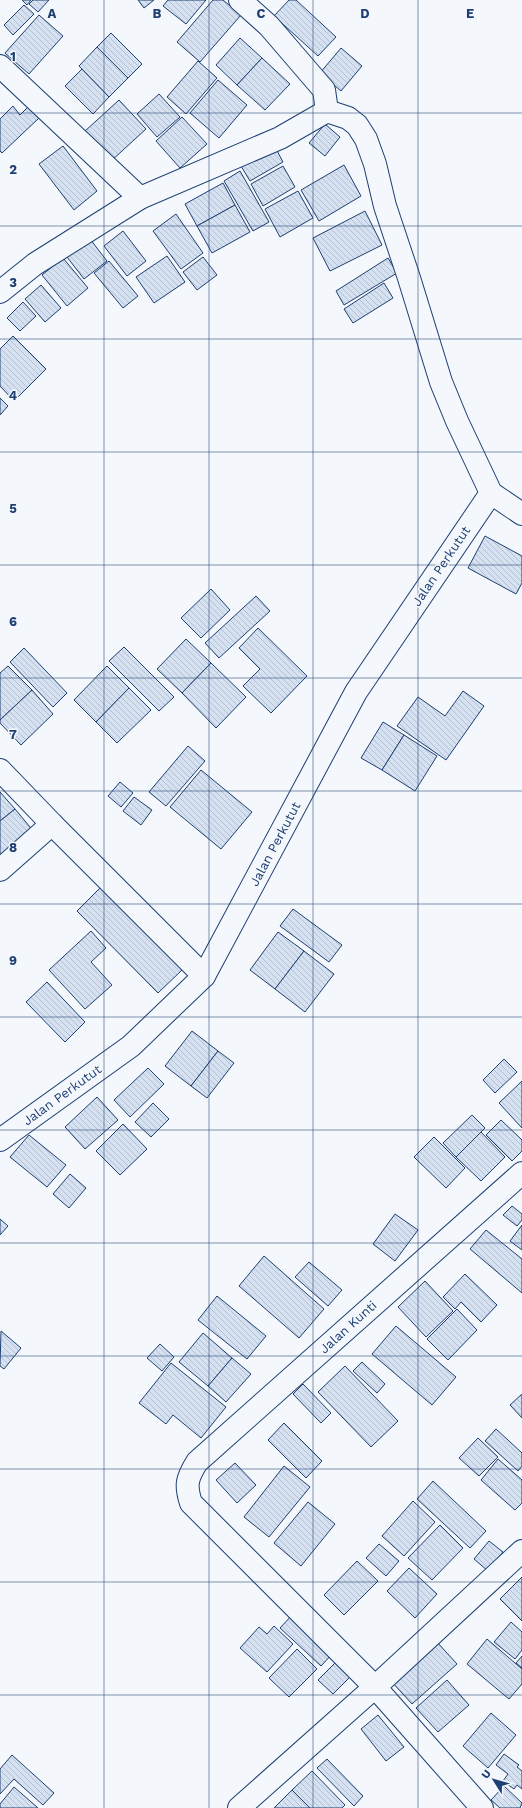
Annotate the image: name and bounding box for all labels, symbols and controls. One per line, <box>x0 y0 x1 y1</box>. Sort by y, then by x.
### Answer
text: A <box>48 6 57 21</box>
text: B <box>153 6 162 21</box>
text: C <box>257 6 266 21</box>
text: D <box>360 6 370 21</box>
text: E <box>466 6 474 21</box>
text: 1 <box>10 49 16 64</box>
text: 2 <box>9 162 17 177</box>
text: 3 <box>9 275 17 290</box>
text: 4 <box>9 388 18 403</box>
text: 5 <box>9 501 17 516</box>
street label: Jalan Perkutut <box>409 523 474 609</box>
text: 6 <box>9 614 17 629</box>
text: 7 <box>9 727 17 742</box>
street label: Jalan Perkutut <box>246 799 304 889</box>
text: 8 <box>9 840 17 855</box>
text: 9 <box>9 953 17 968</box>
street label: Jalan Perkutut <box>20 1061 105 1128</box>
street label: Jalan Kunti <box>316 1298 380 1356</box>
north arrow <box>474 1760 514 1800</box>
text: U <box>479 1767 494 1781</box>

